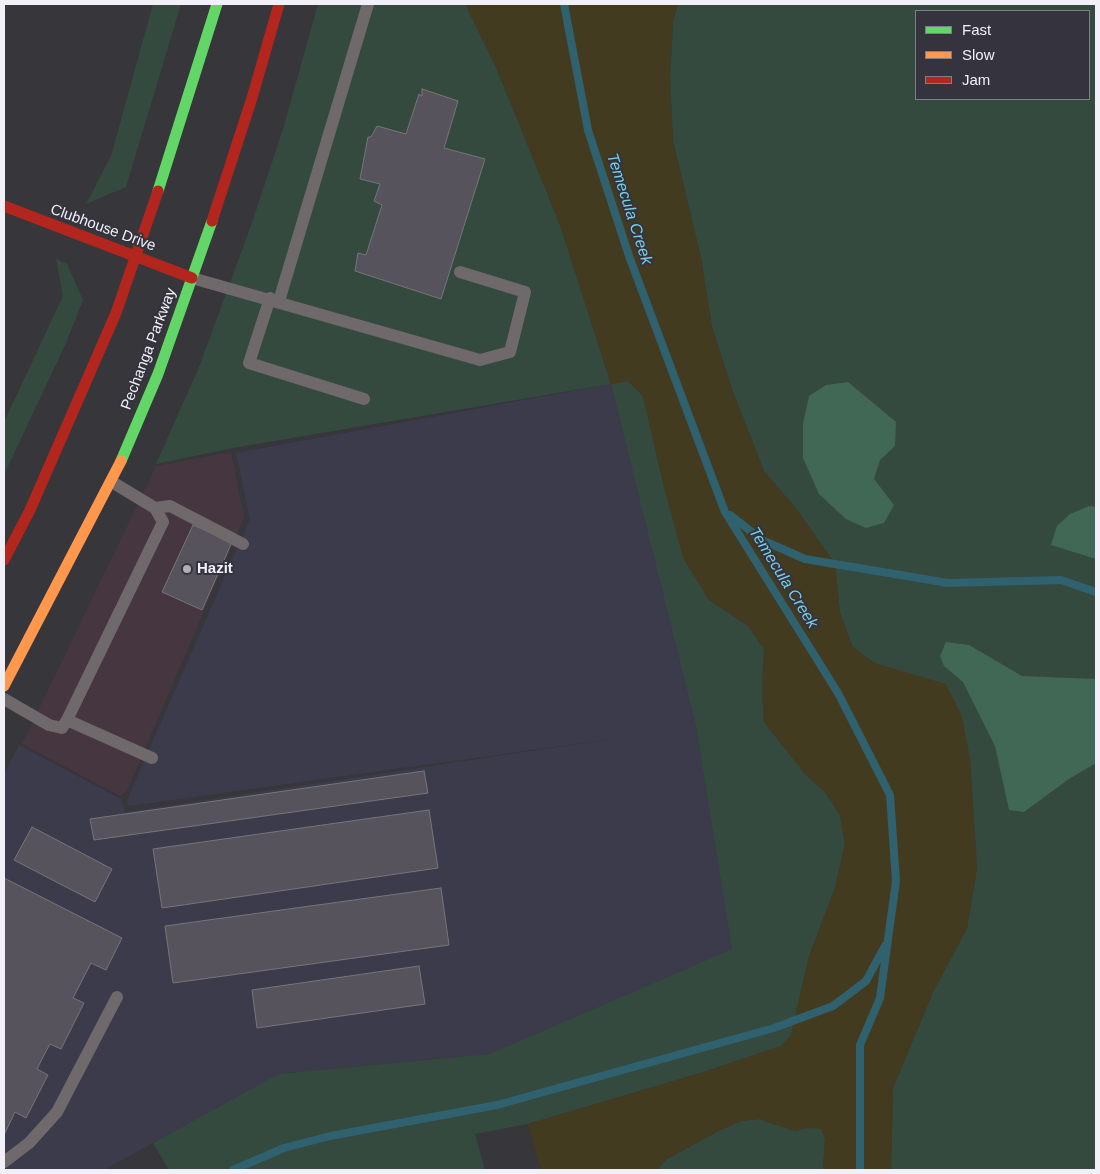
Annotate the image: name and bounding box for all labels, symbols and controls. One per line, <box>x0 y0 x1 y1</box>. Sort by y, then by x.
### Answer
legend <box>915 10 1090 100</box>
text: Fast <box>962 21 991 38</box>
text: Slow <box>962 46 995 63</box>
text: Jam <box>962 71 990 88</box>
water label: Temecula Creek <box>602 151 656 267</box>
street label: Clubhouse Drive <box>48 201 158 255</box>
street label: Pechanga Parkway <box>117 285 181 413</box>
water label: Temecula Creek <box>744 524 822 632</box>
place label: Hazit <box>197 560 233 578</box>
marker: Hazit <box>181 563 193 575</box>

